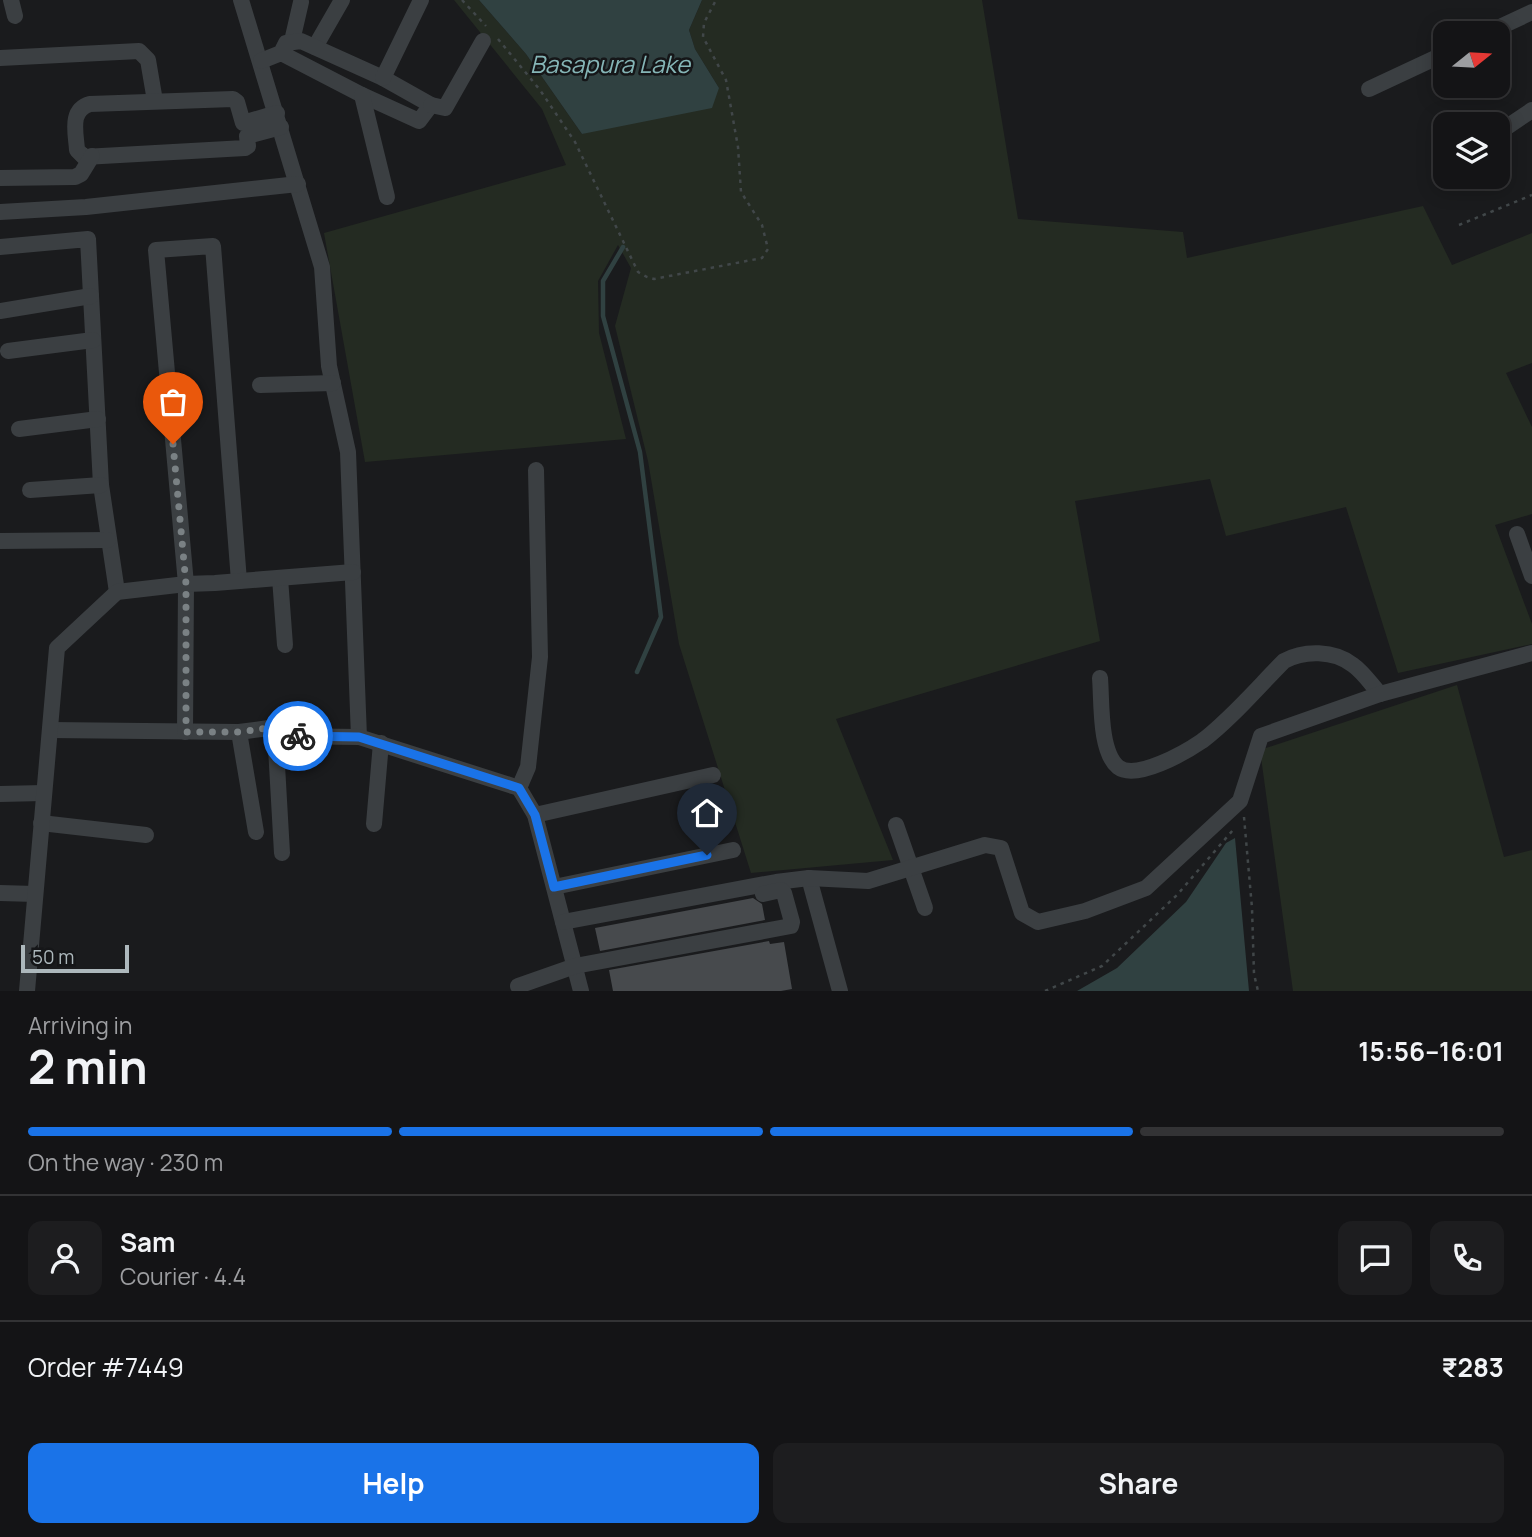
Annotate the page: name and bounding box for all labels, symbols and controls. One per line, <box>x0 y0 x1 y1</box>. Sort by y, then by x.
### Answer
north arrow <box>1433 21 1510 98</box>
map controls <box>1433 21 1510 189</box>
water label: Basapura Lake <box>530 47 692 80</box>
button: layers <box>1433 112 1510 189</box>
pin <box>143 372 203 444</box>
icon: bag <box>154 383 192 421</box>
courier <box>263 701 333 771</box>
icon: bike <box>279 717 317 755</box>
pin <box>677 783 737 855</box>
icon: home <box>688 794 726 832</box>
scale bar <box>21 942 130 974</box>
text: 50 m <box>32 944 74 970</box>
text: Arriving in <box>28 1009 133 1041</box>
text: 15:56–16:01 <box>1358 1033 1504 1069</box>
text: 2 min <box>28 1035 148 1098</box>
text: On the way · 230 m <box>28 1146 223 1178</box>
button: person <box>28 1221 102 1295</box>
button: chat <box>1338 1221 1412 1295</box>
button: phone <box>1430 1221 1504 1295</box>
text: Sam <box>120 1224 175 1260</box>
text: Courier · 4.4 <box>120 1260 246 1292</box>
text: Order #7449 <box>28 1349 184 1385</box>
text: ₹283 <box>1441 1349 1504 1385</box>
button: Help <box>28 1443 759 1523</box>
button: Share <box>773 1443 1504 1523</box>

